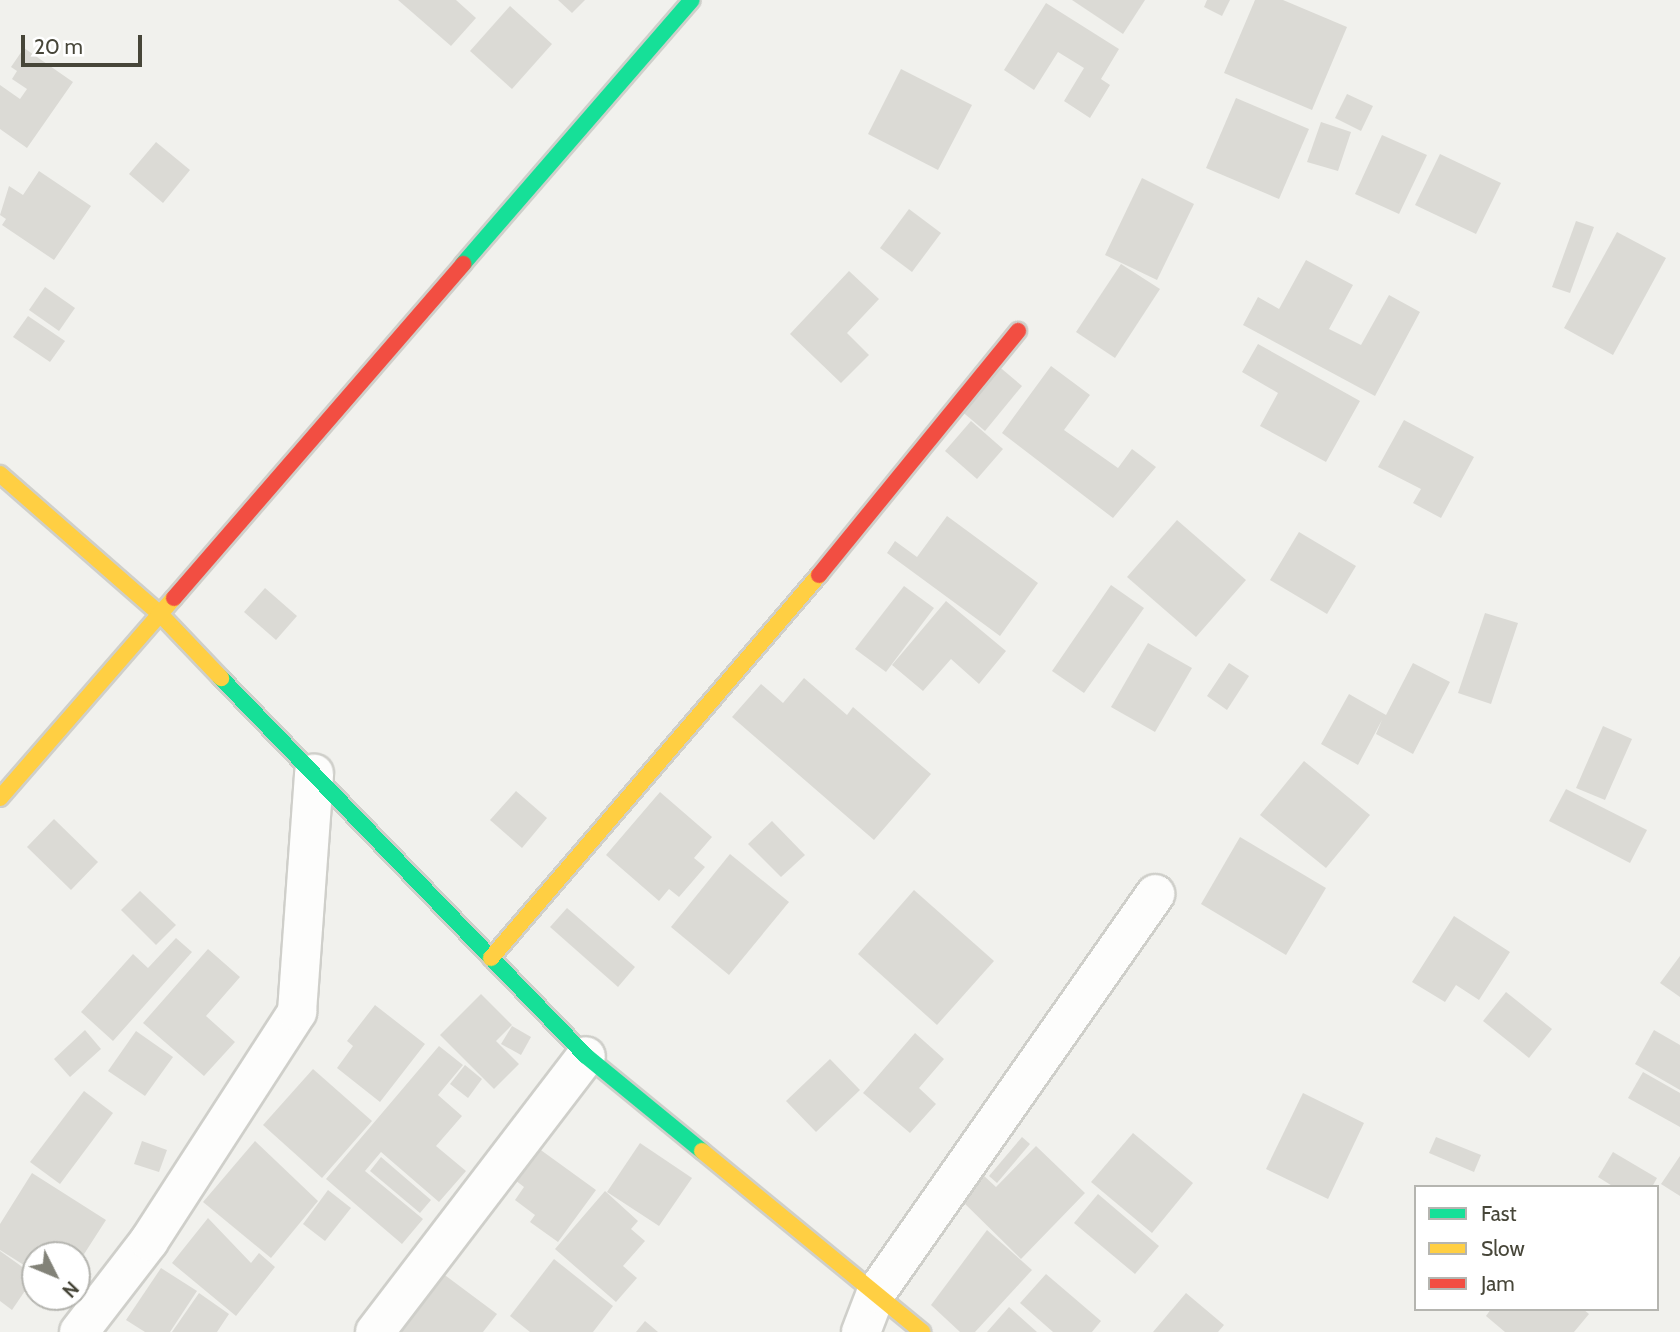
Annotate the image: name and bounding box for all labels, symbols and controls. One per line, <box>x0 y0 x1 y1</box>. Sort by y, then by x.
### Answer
scale bar <box>24 21 145 65</box>
text: 20 m <box>34 34 83 59</box>
legend <box>1414 1185 1659 1311</box>
text: Fast <box>1481 1201 1517 1226</box>
text: Slow <box>1481 1236 1525 1261</box>
north arrow <box>21 1241 91 1311</box>
text: Jam <box>1481 1271 1515 1296</box>
text: N <box>57 1277 83 1302</box>

